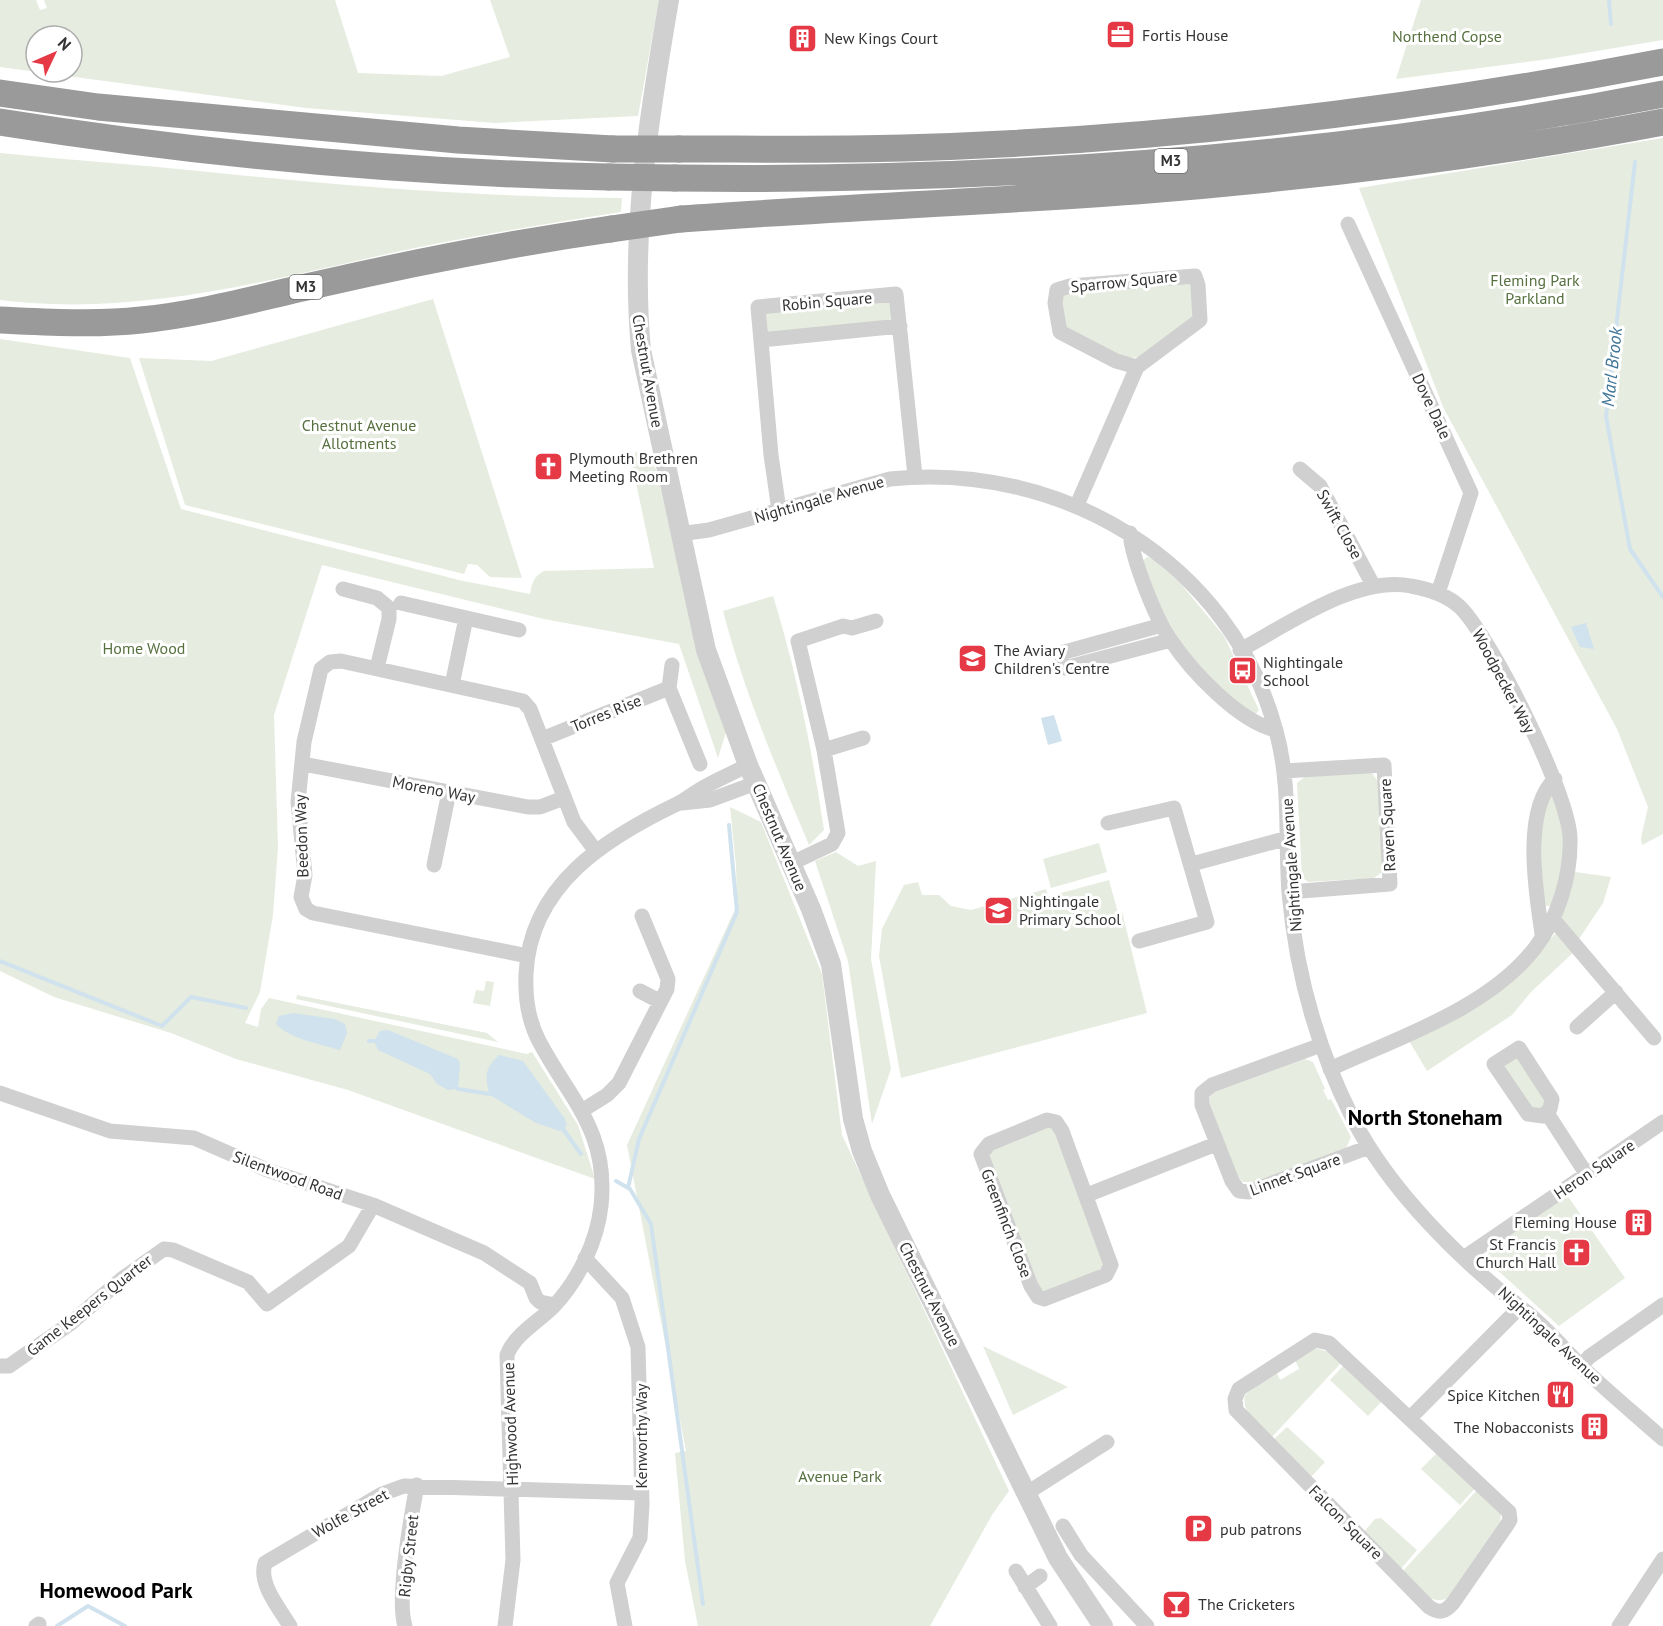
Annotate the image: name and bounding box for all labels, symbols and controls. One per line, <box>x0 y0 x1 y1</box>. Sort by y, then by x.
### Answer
office icon: Fortis House <box>1105 19 1137 51</box>
building icon: New Kings Court <box>787 22 819 54</box>
north arrow <box>24 24 84 84</box>
place label: Fortis House <box>1142 25 1228 45</box>
park label: Northend Copse <box>1392 26 1502 46</box>
place label: New Kings Court <box>824 28 938 48</box>
text: N <box>54 33 76 54</box>
road number: M3 <box>1154 149 1188 173</box>
street label: Sparrow Square <box>1070 265 1178 297</box>
park label: Fleming Park Parkland <box>1490 270 1580 308</box>
road number: M3 <box>290 275 322 299</box>
street label: Robin Square <box>781 287 873 315</box>
street label: Chestnut Avenue <box>628 313 668 429</box>
water label: Marl Brook <box>1596 325 1627 408</box>
street label: Dove Dale <box>1408 370 1456 442</box>
park label: Chestnut Avenue Allotments <box>302 415 416 453</box>
place label: Plymouth Brethren Meeting Room <box>569 448 698 486</box>
church icon: Plymouth Brethren Meeting Room <box>532 451 564 483</box>
street label: Nightingale Avenue <box>752 471 886 527</box>
street label: Swift Close <box>1313 486 1367 562</box>
street label: Woodpecker Way <box>1468 625 1540 737</box>
park label: Home Wood <box>103 638 185 658</box>
place label: The Aviary Children's Centre <box>994 640 1110 678</box>
school or university icon: The Aviary Children's Centre <box>957 643 989 675</box>
place label: Nightingale School <box>1263 652 1343 690</box>
bus stop icon: Nightingale School <box>1226 655 1258 687</box>
street label: Torres Rise <box>568 690 644 736</box>
street label: Moreno Way <box>391 771 478 807</box>
street label: Raven Square <box>1375 778 1399 872</box>
street label: Chestnut Avenue <box>748 780 812 894</box>
street label: Beedon Way <box>290 793 312 878</box>
street label: Nightingale Avenue <box>1276 798 1306 932</box>
place label: Nightingale Primary School <box>1019 891 1121 929</box>
school or university icon: Nightingale Primary School <box>982 894 1014 926</box>
district label: North Stoneham <box>1348 1103 1502 1131</box>
street label: Heron Square <box>1550 1135 1638 1203</box>
street label: Silentwood Road <box>230 1146 346 1204</box>
street label: Linnet Square <box>1247 1148 1343 1200</box>
street label: Greenfinch Close <box>977 1166 1037 1280</box>
building icon: Fleming House <box>1622 1206 1654 1238</box>
place label: Fleming House <box>1514 1212 1617 1232</box>
place label: St Francis Church Hall <box>1476 1234 1556 1272</box>
church icon: St Francis Church Hall <box>1561 1237 1593 1269</box>
street label: Chestnut Avenue <box>895 1238 965 1350</box>
street label: Game Keepers Quarter <box>22 1249 156 1360</box>
street label: Nightingale Avenue <box>1494 1282 1606 1388</box>
street label: Highwood Avenue <box>498 1362 522 1486</box>
restaurant icon: Spice Kitchen <box>1545 1379 1577 1411</box>
street label: Kenworthy Way <box>631 1383 651 1488</box>
place label: Spice Kitchen <box>1447 1385 1540 1405</box>
building icon: The Nobacconists <box>1579 1411 1611 1443</box>
place label: The Nobacconists <box>1454 1417 1574 1437</box>
park label: Avenue Park <box>798 1466 882 1486</box>
street label: Falcon Square <box>1305 1481 1387 1563</box>
street label: Wolfe Street <box>308 1484 392 1542</box>
street label: Rigby Street <box>394 1513 422 1598</box>
parking icon: pub patrons <box>1183 1513 1215 1545</box>
place label: pub patrons <box>1220 1519 1302 1539</box>
district label: Homewood Park <box>39 1576 193 1604</box>
bar icon: The Cricketers <box>1161 1588 1193 1620</box>
place label: The Cricketers <box>1198 1594 1295 1614</box>

